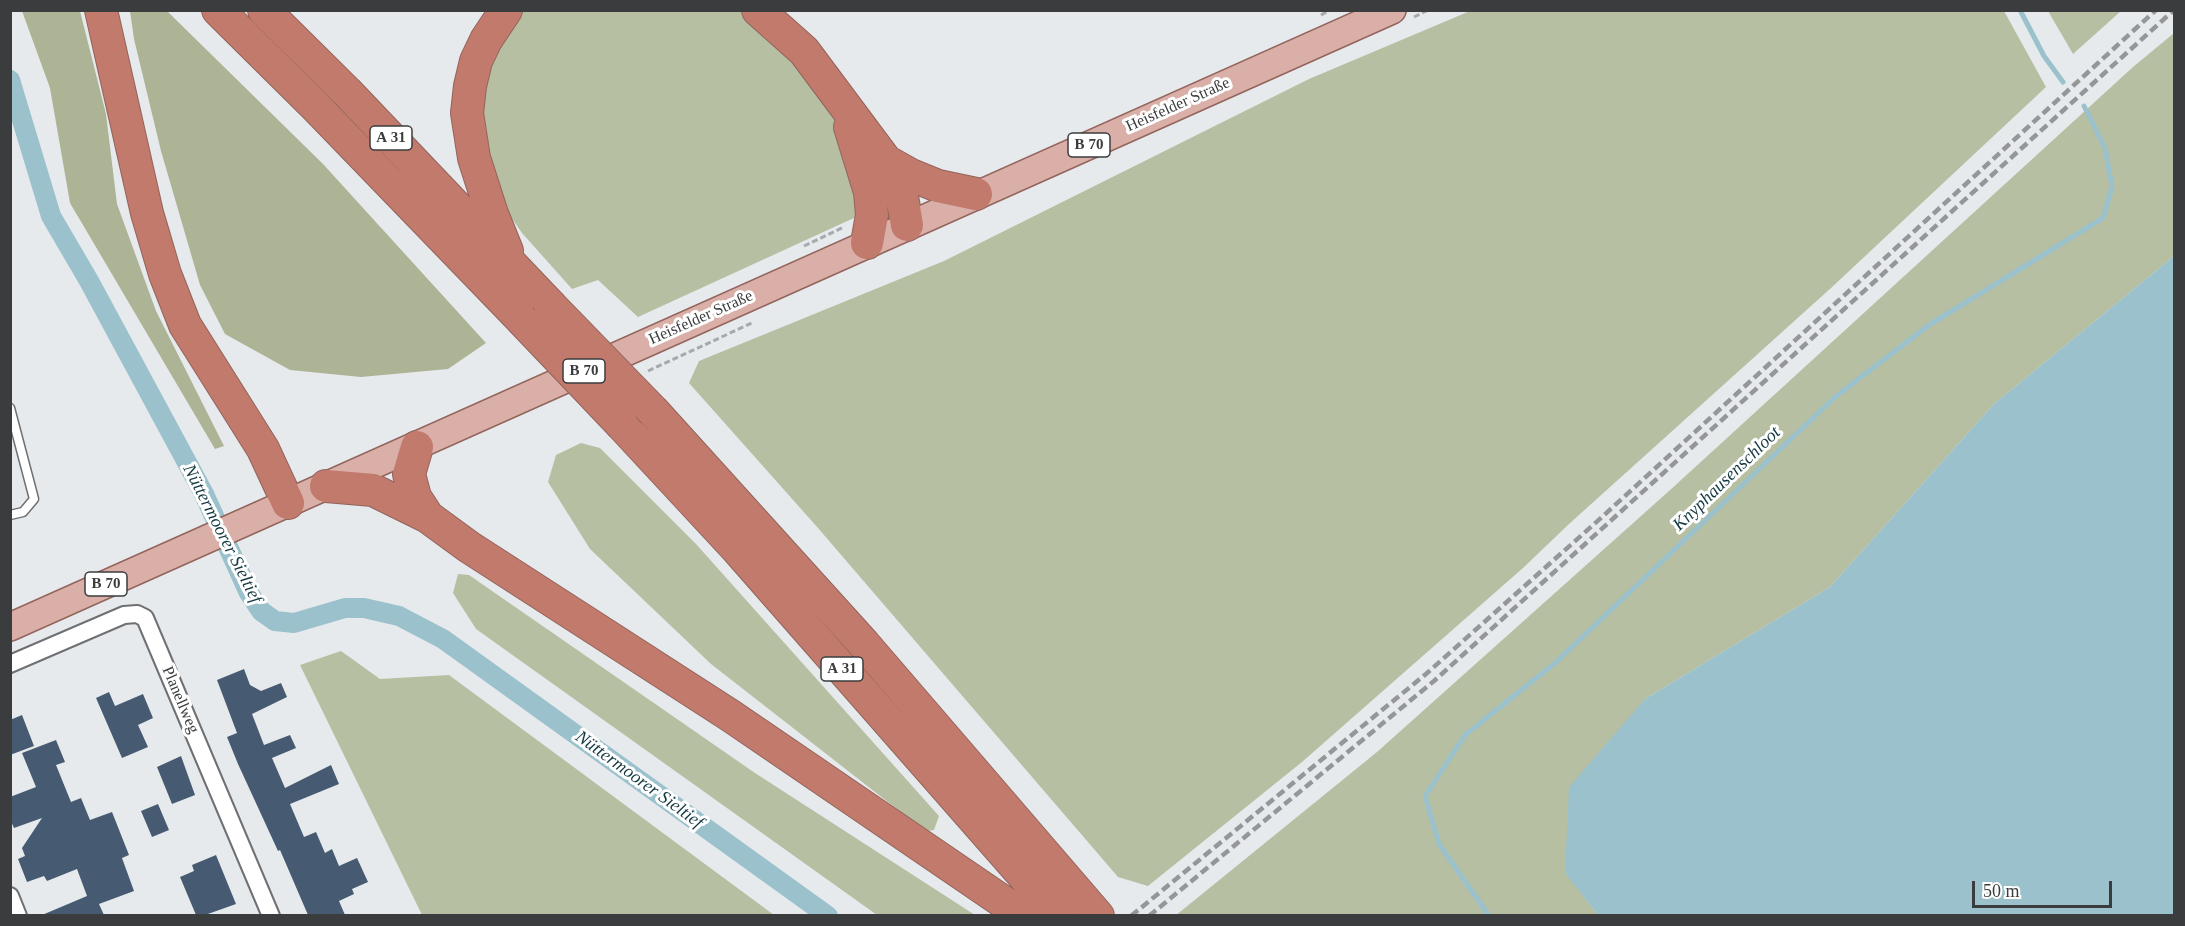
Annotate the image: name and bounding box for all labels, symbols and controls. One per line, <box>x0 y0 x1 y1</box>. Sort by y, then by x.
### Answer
street label: Heisfelder Straße <box>1123 74 1233 136</box>
road number: A 31 <box>370 126 412 150</box>
road number: B 70 <box>1068 133 1110 157</box>
street label: Heisfelder Straße <box>646 287 756 349</box>
road number: B 70 <box>563 359 605 383</box>
water label: Knyphausenschloot <box>1669 422 1785 536</box>
water label: Nüttermoorer Sieltief <box>178 461 266 607</box>
road number: B 70 <box>85 572 127 596</box>
road number: A 31 <box>821 657 863 681</box>
street label: Planellweg <box>157 664 203 736</box>
water label: Nüttermoorer Sieltief <box>571 726 707 834</box>
scale bar <box>1975 869 2114 907</box>
text: 50 m <box>1983 881 2020 901</box>

